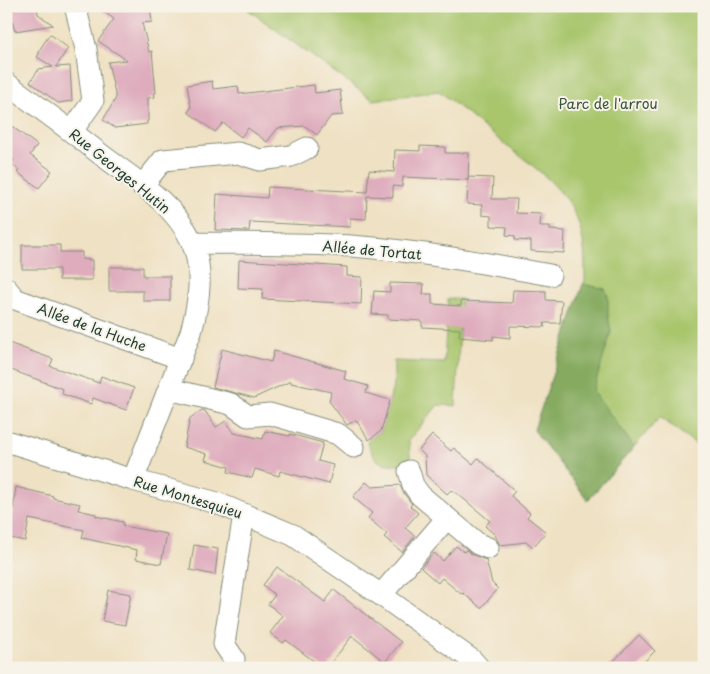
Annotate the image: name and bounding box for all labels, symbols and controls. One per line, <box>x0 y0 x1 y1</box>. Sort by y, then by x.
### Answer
park label: Parc de l'arrou <box>558 93 658 114</box>
street label: Rue Georges Hutin <box>65 124 175 218</box>
street label: Allée de Tortat <box>322 235 423 265</box>
street label: Allée de la Huche <box>35 298 149 356</box>
street label: Rue Montesquieu <box>131 471 245 523</box>

